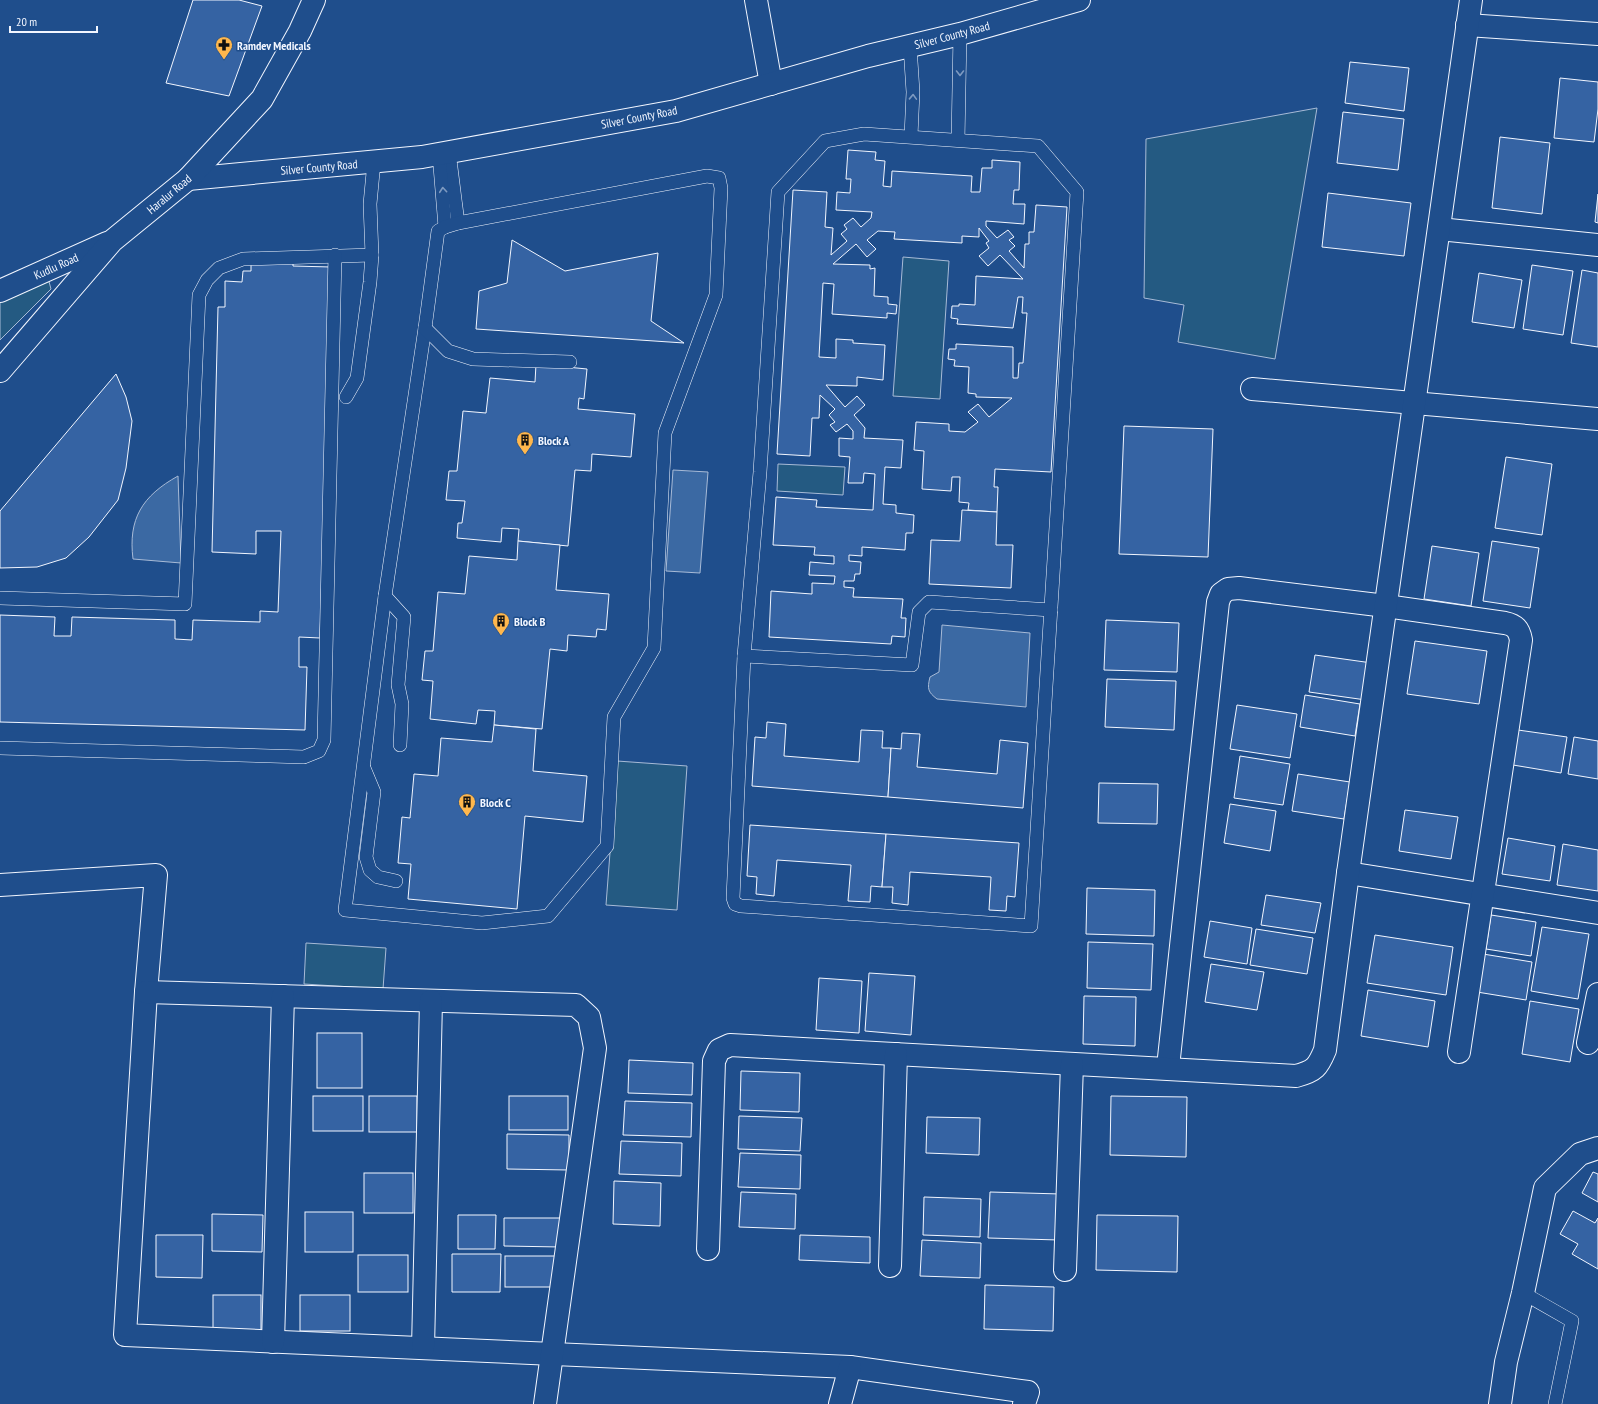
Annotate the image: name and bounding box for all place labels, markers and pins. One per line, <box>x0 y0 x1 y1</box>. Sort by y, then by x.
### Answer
pharmacy icon: Ramdev Medicals <box>214 35 234 60</box>
place label: Ramdev Medicals <box>237 38 311 53</box>
building icon: Block A <box>515 430 535 455</box>
place label: Block A <box>538 433 570 448</box>
building icon: Block B <box>491 611 511 636</box>
place label: Block B <box>514 614 545 629</box>
building icon: Block C <box>457 792 477 817</box>
place label: Block C <box>480 795 511 810</box>

